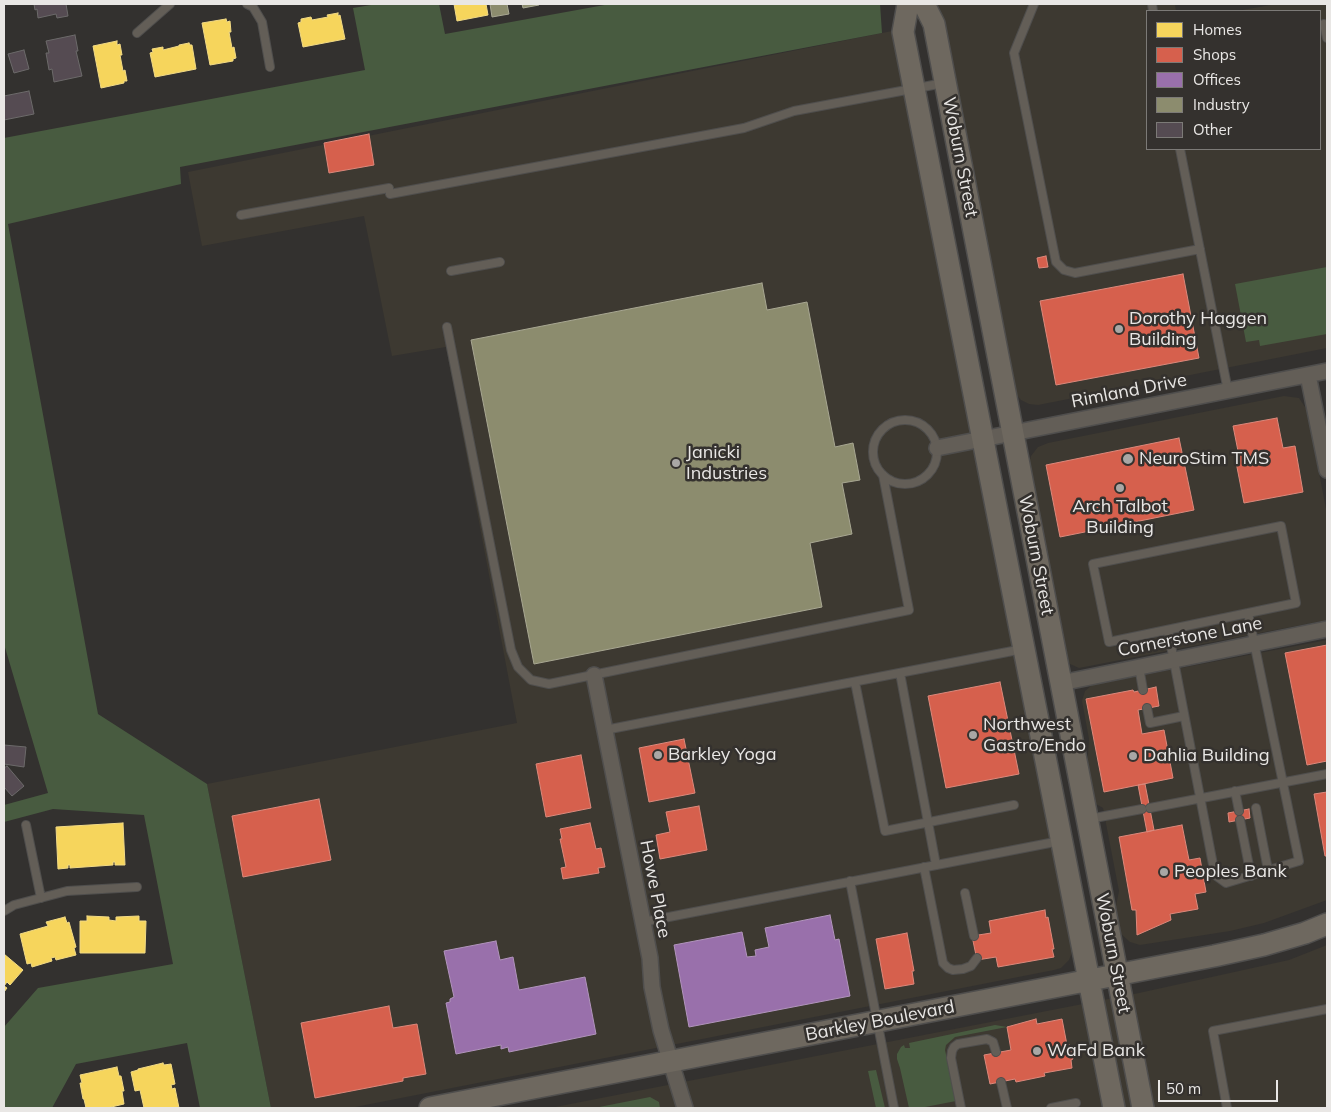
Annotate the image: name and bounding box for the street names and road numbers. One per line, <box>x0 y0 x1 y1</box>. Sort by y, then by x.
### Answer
street label: Woburn Street <box>938 95 982 219</box>
street label: Rimland Drive <box>1069 369 1189 413</box>
street label: Woburn Street <box>1014 493 1058 617</box>
street label: Cornerstone Lane <box>1116 612 1264 662</box>
street label: Howe Place <box>635 838 675 940</box>
street label: Woburn Street <box>1091 891 1135 1015</box>
street label: Barkley Boulevard <box>804 996 956 1046</box>

